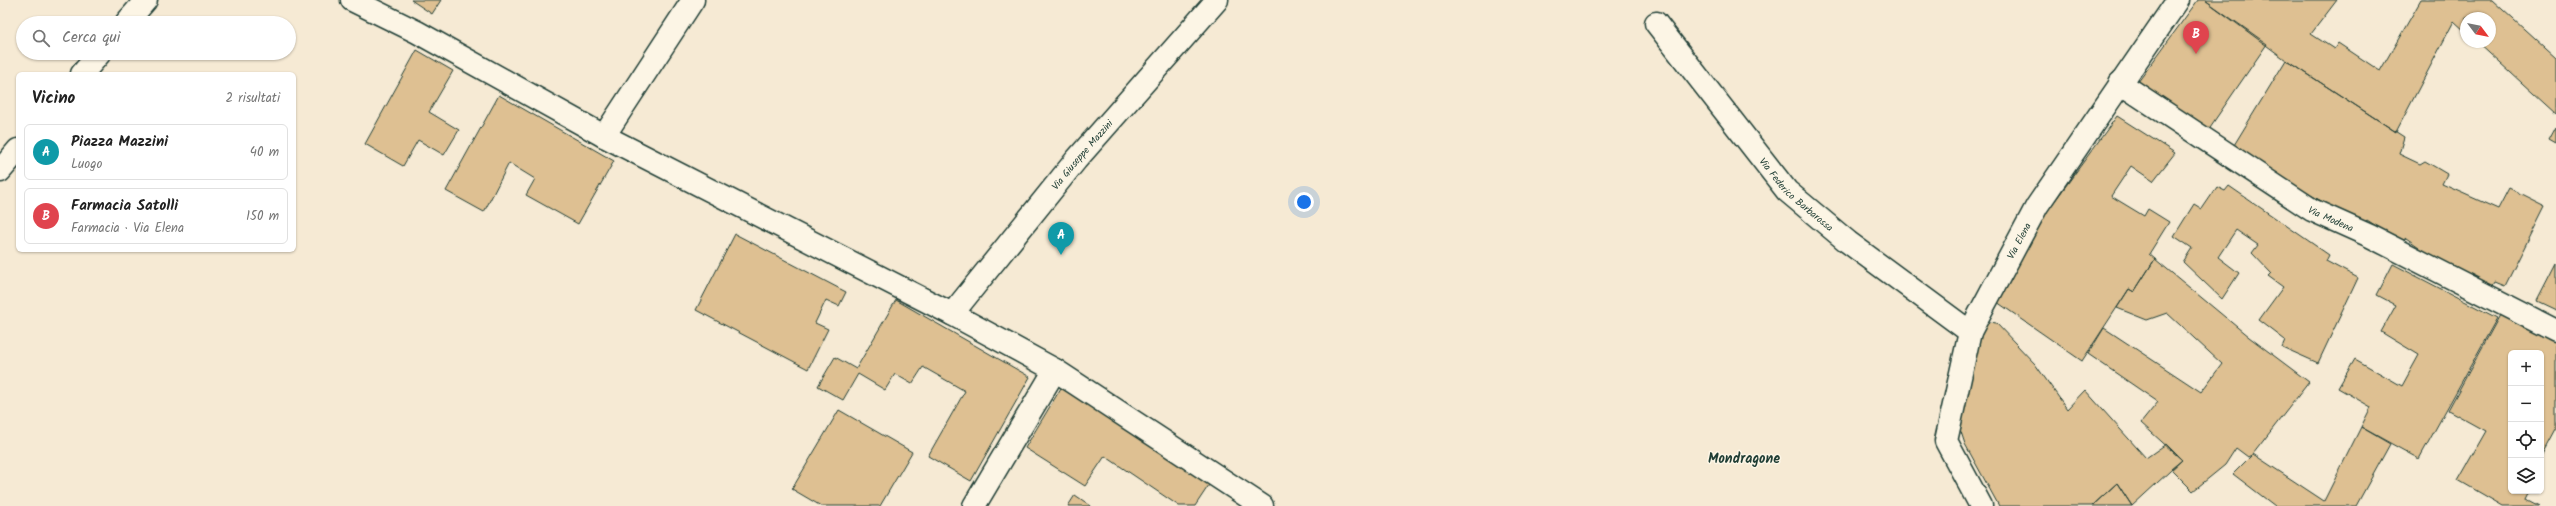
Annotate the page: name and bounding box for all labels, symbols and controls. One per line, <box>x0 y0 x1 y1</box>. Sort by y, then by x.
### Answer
north arrow <box>2460 12 2496 48</box>
search box <box>16 16 296 60</box>
pin: B <box>2183 21 2209 54</box>
text: Cerca qui <box>62 26 120 50</box>
icon: search <box>30 27 52 49</box>
text: Vicino <box>32 85 75 112</box>
text: 2 risultati <box>226 88 280 109</box>
street label: Via Giuseppe Mazzini <box>1048 116 1118 194</box>
text: Piazza Mazzini <box>71 130 168 154</box>
text: A <box>42 142 50 163</box>
text: 40 m <box>250 142 279 163</box>
text: Luogo <box>71 154 102 175</box>
street label: Via Federico Barbarossa <box>1755 154 1837 236</box>
your location <box>1294 192 1314 212</box>
text: Farmacia Satolli <box>71 194 178 218</box>
street label: Via Modena <box>2304 202 2356 237</box>
text: B <box>42 206 50 227</box>
text: 150 m <box>246 206 279 227</box>
text: Farmacia · Via Elena <box>71 218 184 239</box>
street label: Via Elena <box>2003 220 2036 262</box>
pin: A <box>1048 222 1074 255</box>
map controls <box>2508 350 2544 494</box>
button: + <box>2508 350 2544 386</box>
button: − <box>2508 386 2544 422</box>
button: locate <box>2508 422 2544 458</box>
district label: Mondragone <box>1708 448 1780 470</box>
button: layers <box>2508 458 2544 494</box>

